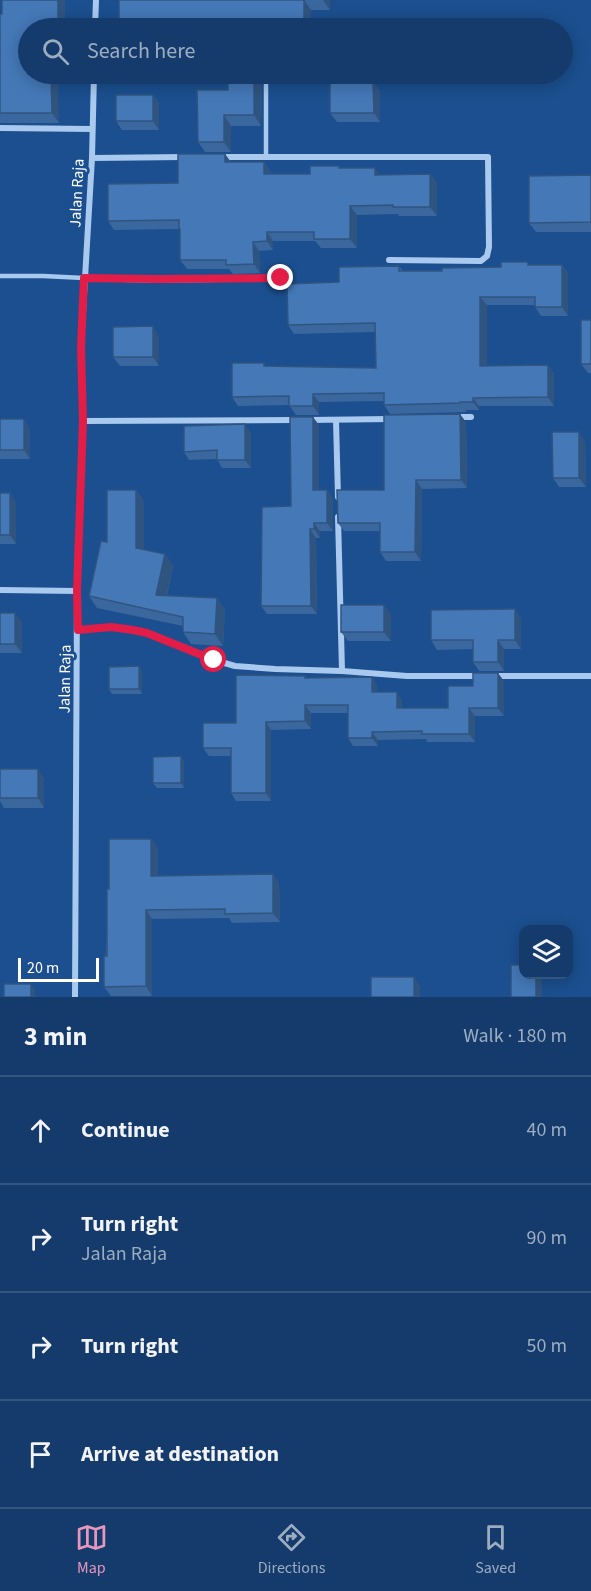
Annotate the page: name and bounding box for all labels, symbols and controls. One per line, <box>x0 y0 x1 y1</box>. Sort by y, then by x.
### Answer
search box <box>18 18 573 84</box>
icon: search <box>39 35 72 68</box>
text: Search here <box>87 35 195 67</box>
street label: Jalan Raja <box>64 158 90 228</box>
route end <box>267 264 293 290</box>
street label: Jalan Raja <box>53 644 77 714</box>
route start <box>200 646 226 672</box>
map controls <box>519 925 573 979</box>
button: layers <box>519 925 573 979</box>
scale bar <box>18 955 99 983</box>
text: 20 m <box>27 957 59 979</box>
text: 3 min <box>24 1018 87 1055</box>
text: Walk · 180 m <box>463 1022 567 1050</box>
icon: ahead <box>24 1114 57 1147</box>
text: Continue <box>81 1114 170 1146</box>
text: 40 m <box>527 1116 567 1144</box>
text: Turn right <box>81 1208 178 1240</box>
icon: right <box>24 1222 57 1255</box>
text: 90 m <box>527 1224 567 1252</box>
text: Jalan Raja <box>81 1240 167 1268</box>
icon: right <box>24 1330 57 1363</box>
text: Turn right <box>81 1330 178 1362</box>
text: 50 m <box>527 1332 567 1360</box>
icon: arrive <box>24 1438 57 1471</box>
text: Arrive at destination <box>81 1438 279 1470</box>
tab: Map <box>75 1521 108 1579</box>
tab: Directions <box>258 1521 325 1579</box>
tab: Saved <box>475 1521 516 1579</box>

